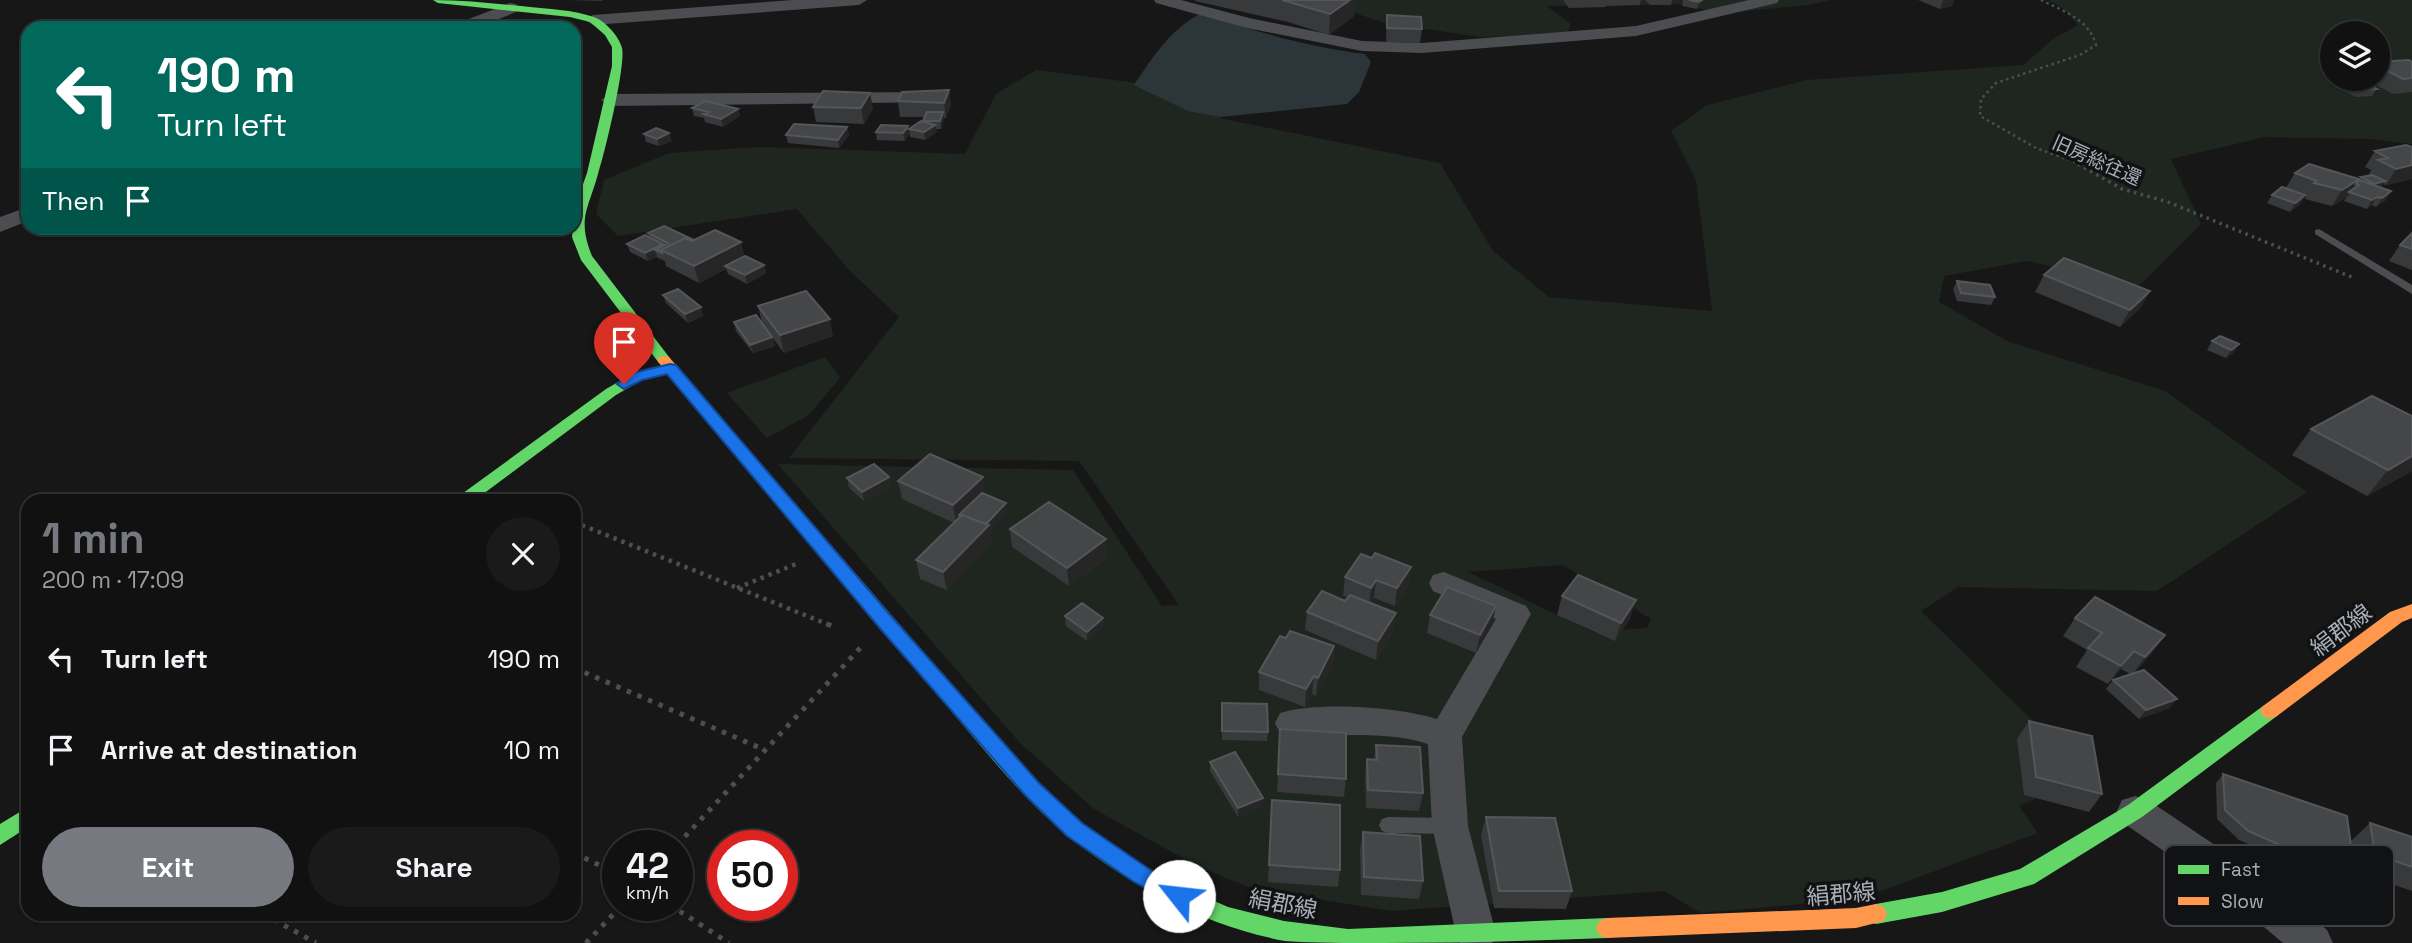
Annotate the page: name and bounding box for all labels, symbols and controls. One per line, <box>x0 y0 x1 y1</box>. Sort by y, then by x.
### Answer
map controls <box>2320 21 2390 91</box>
button: layers <box>2320 21 2390 91</box>
text: 190 m <box>157 44 295 106</box>
icon: left <box>42 49 133 140</box>
text: Turn left <box>157 105 287 145</box>
street label: 旧房総往還 <box>2048 130 2145 191</box>
icon: arrive <box>119 182 157 220</box>
text: Then <box>42 184 105 218</box>
pin <box>594 312 654 384</box>
icon: arrive <box>605 323 643 361</box>
text: 1 min <box>42 512 145 565</box>
button: close <box>486 517 560 591</box>
text: 200 m · 17:09 <box>42 565 184 595</box>
street label: 絹郡線 <box>2304 597 2378 663</box>
icon: left <box>42 640 80 678</box>
text: Turn left <box>101 642 208 676</box>
text: 190 m <box>488 642 560 676</box>
icon: arrive <box>42 731 80 769</box>
text: Arrive at destination <box>101 733 358 767</box>
text: 10 m <box>503 733 560 767</box>
button: Exit <box>42 827 294 907</box>
button: Share <box>308 827 560 907</box>
speed limit sign: 50 <box>707 830 798 921</box>
text: 42 <box>626 844 669 888</box>
legend <box>2164 845 2394 926</box>
text: Fast <box>2221 857 2261 882</box>
position arrow <box>1142 859 1216 933</box>
street label: 絹郡線 <box>1805 876 1877 912</box>
text: km/h <box>626 881 669 904</box>
street label: 絹郡線 <box>1246 883 1320 925</box>
text: Slow <box>2221 889 2264 914</box>

